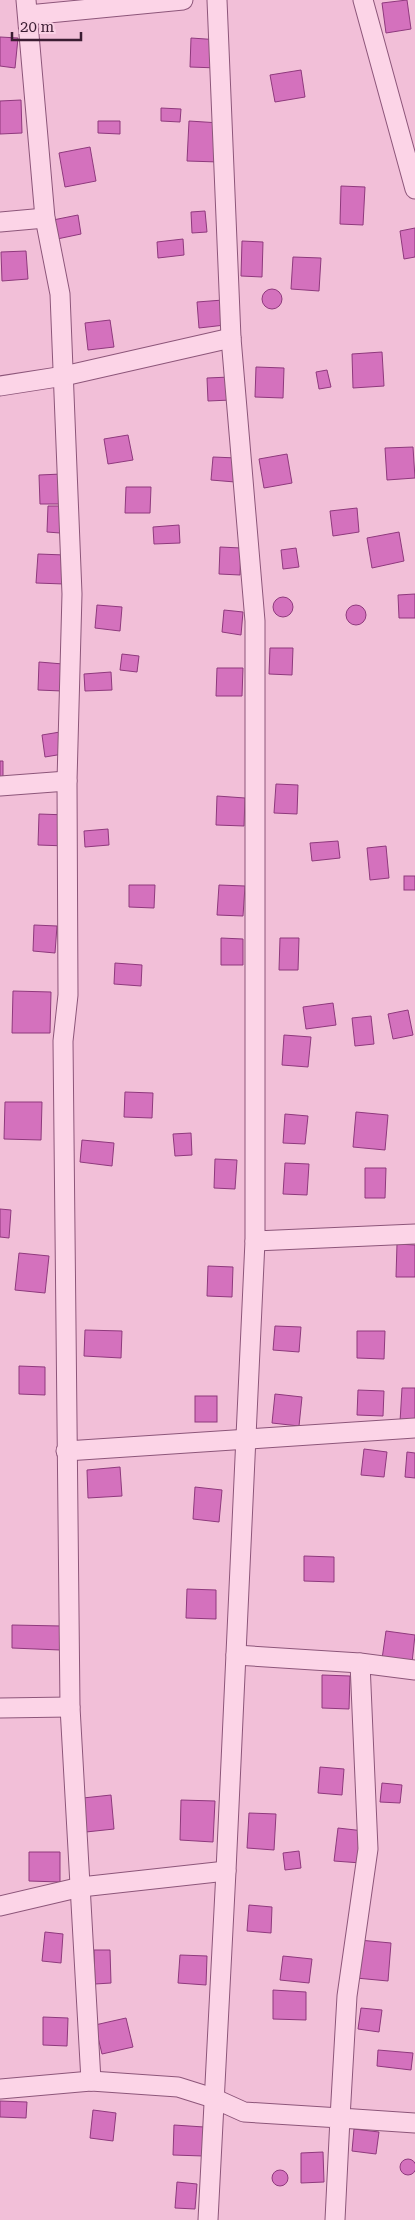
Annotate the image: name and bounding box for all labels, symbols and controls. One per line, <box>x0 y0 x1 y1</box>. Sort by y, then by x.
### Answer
scale bar <box>12 10 81 42</box>
text: 20 m <box>20 18 55 36</box>

